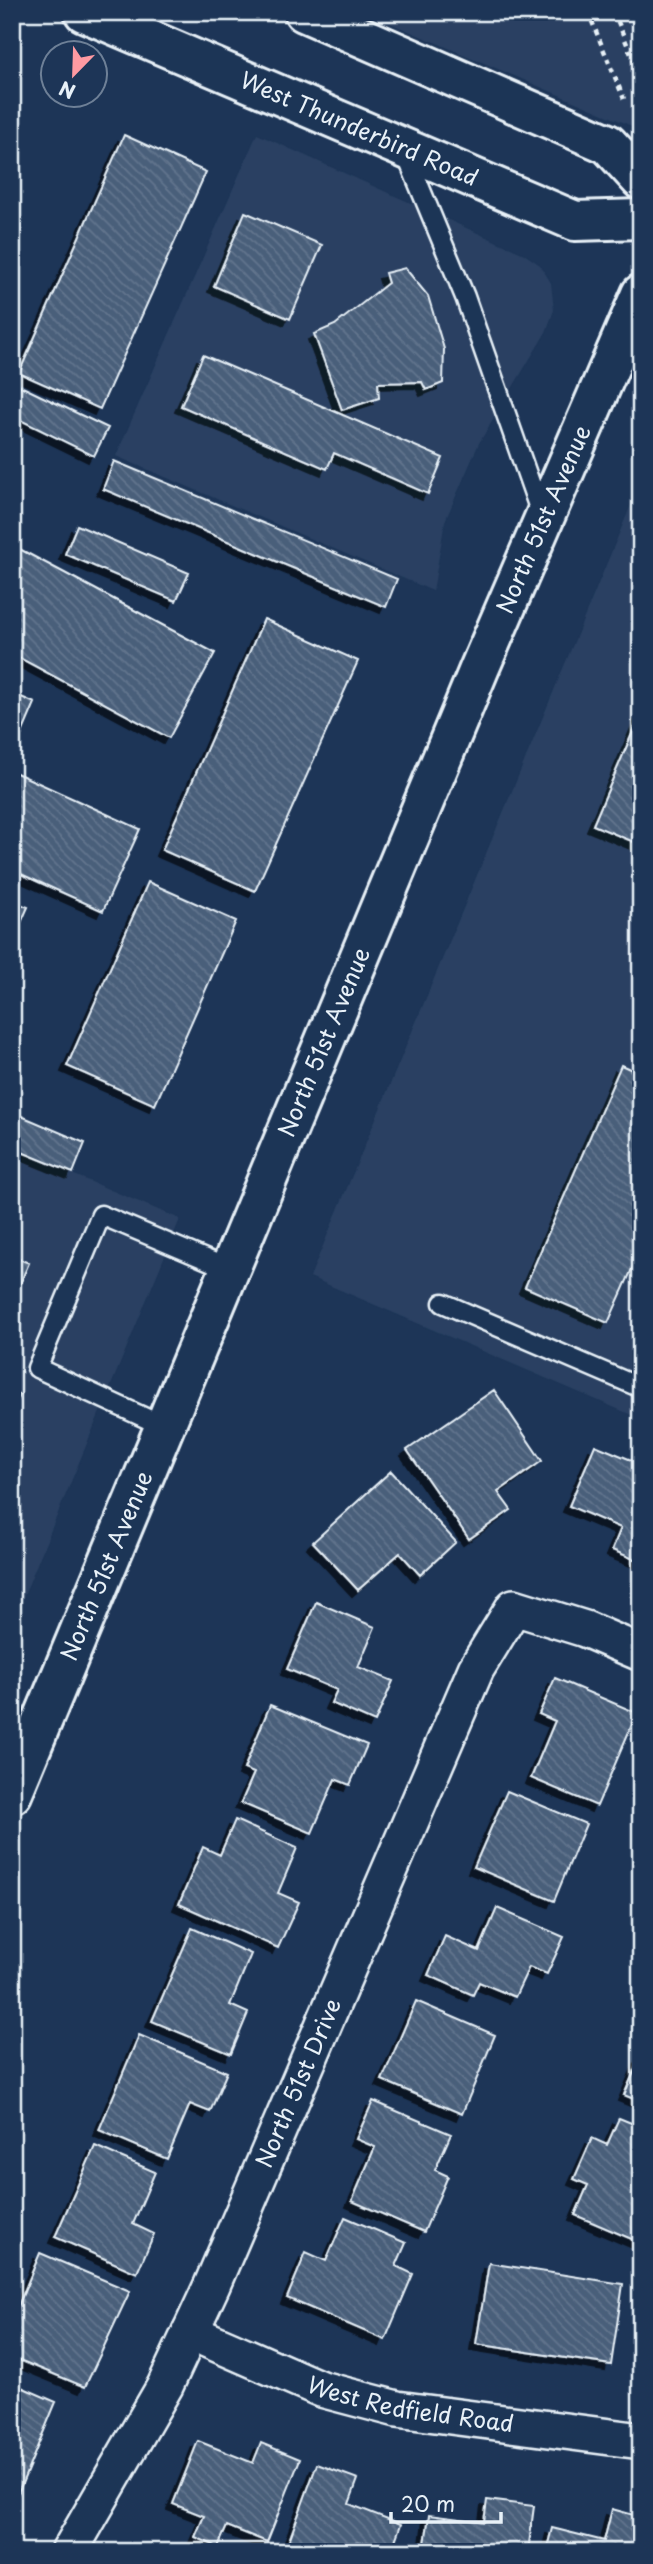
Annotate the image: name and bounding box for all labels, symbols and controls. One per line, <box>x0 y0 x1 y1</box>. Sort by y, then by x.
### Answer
north arrow <box>38 38 108 108</box>
street label: West Thunderbird Road <box>235 61 484 194</box>
text: N <box>55 75 79 106</box>
street label: North 51st Avenue <box>486 419 598 619</box>
street label: North 51st Avenue <box>268 941 378 1142</box>
street label: North 51st Avenue <box>50 1465 160 1665</box>
street label: North 51st Drive <box>245 1992 349 2173</box>
street label: West Redfield Road <box>302 2366 516 2440</box>
scale bar <box>391 2480 501 2524</box>
text: 20 m <box>401 2487 455 2519</box>

